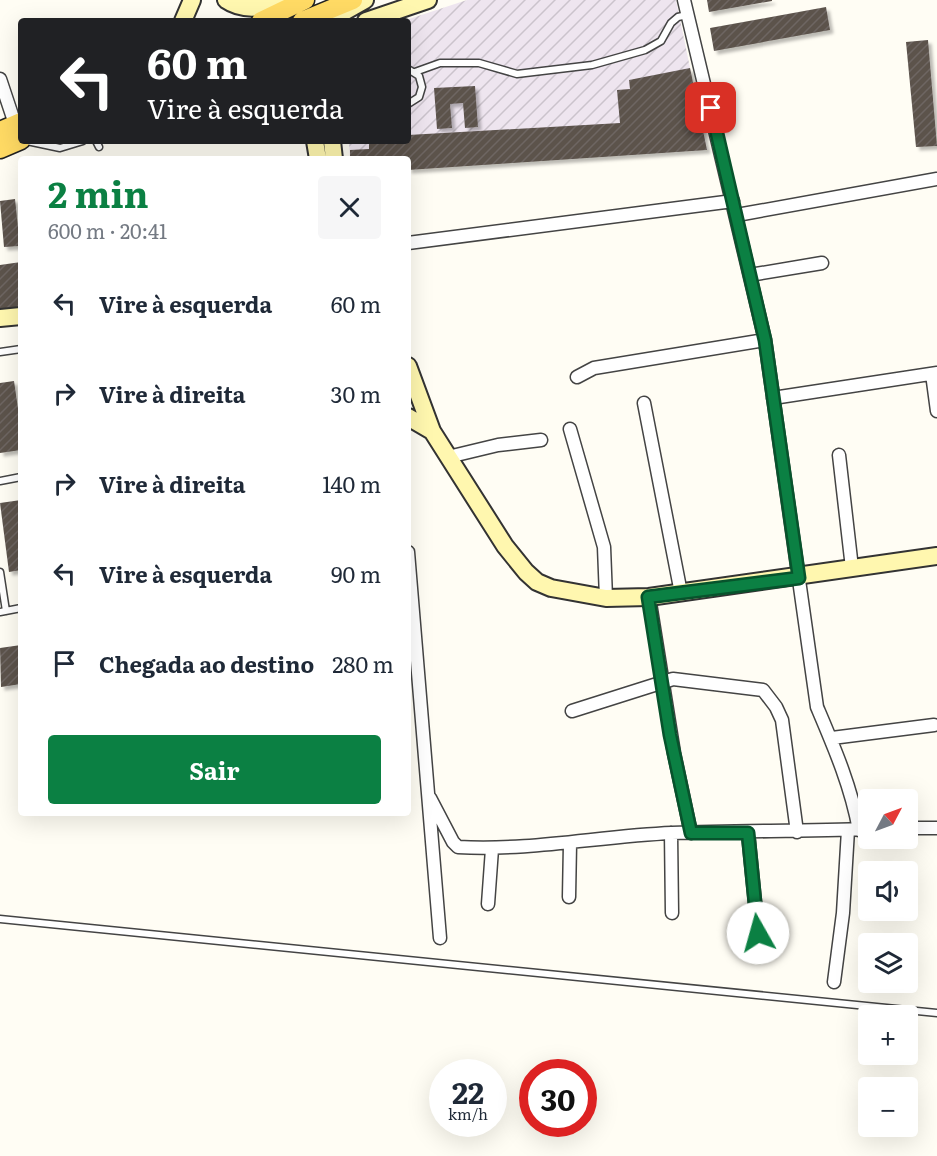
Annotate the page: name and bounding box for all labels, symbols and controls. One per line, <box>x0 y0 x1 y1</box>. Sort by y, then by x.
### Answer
text: 60 m <box>147 30 248 92</box>
icon: left <box>48 42 126 120</box>
pin <box>685 82 736 133</box>
text: Vire à esquerda <box>147 87 344 127</box>
icon: arrive <box>694 91 727 124</box>
text: 2 min <box>48 166 149 219</box>
button: close <box>318 176 381 239</box>
text: 600 m · 20:41 <box>48 215 167 245</box>
icon: left <box>48 287 81 320</box>
text: Vire à esquerda <box>99 287 272 320</box>
text: 60 m <box>331 287 381 320</box>
icon: right <box>48 377 81 410</box>
text: Vire à direita <box>99 377 246 410</box>
text: 30 m <box>331 377 381 410</box>
icon: right <box>48 467 81 500</box>
text: Vire à direita <box>99 467 246 500</box>
text: 140 m <box>322 467 381 500</box>
icon: left <box>48 557 81 590</box>
text: Vire à esquerda <box>99 557 272 590</box>
text: 90 m <box>331 557 381 590</box>
icon: arrive <box>48 647 81 680</box>
text: Chegada ao destino <box>99 647 314 680</box>
text: 280 m <box>332 647 394 680</box>
button: Sair <box>48 735 381 804</box>
north arrow <box>858 789 918 849</box>
map controls <box>858 789 918 1137</box>
button: sound <box>858 861 918 921</box>
position arrow <box>726 901 790 965</box>
button: layers <box>858 933 918 993</box>
button: + <box>858 1005 918 1065</box>
speed limit sign: 30 <box>519 1059 597 1137</box>
text: 22 <box>452 1069 484 1113</box>
button: − <box>858 1077 918 1137</box>
text: km/h <box>448 1102 488 1125</box>

